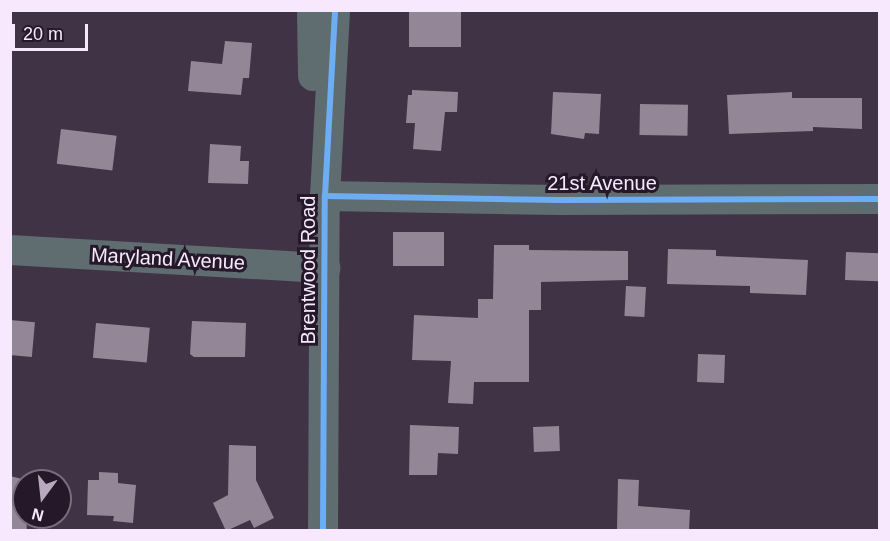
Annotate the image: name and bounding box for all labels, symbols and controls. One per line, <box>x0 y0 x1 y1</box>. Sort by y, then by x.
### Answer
scale bar <box>15 12 92 50</box>
text: 20 m <box>23 24 63 44</box>
street label: 21st Avenue <box>547 171 657 195</box>
street label: Brentwood Road <box>296 196 320 344</box>
street label: Maryland Avenue <box>90 243 246 275</box>
north arrow <box>12 469 72 529</box>
text: N <box>30 505 46 525</box>

